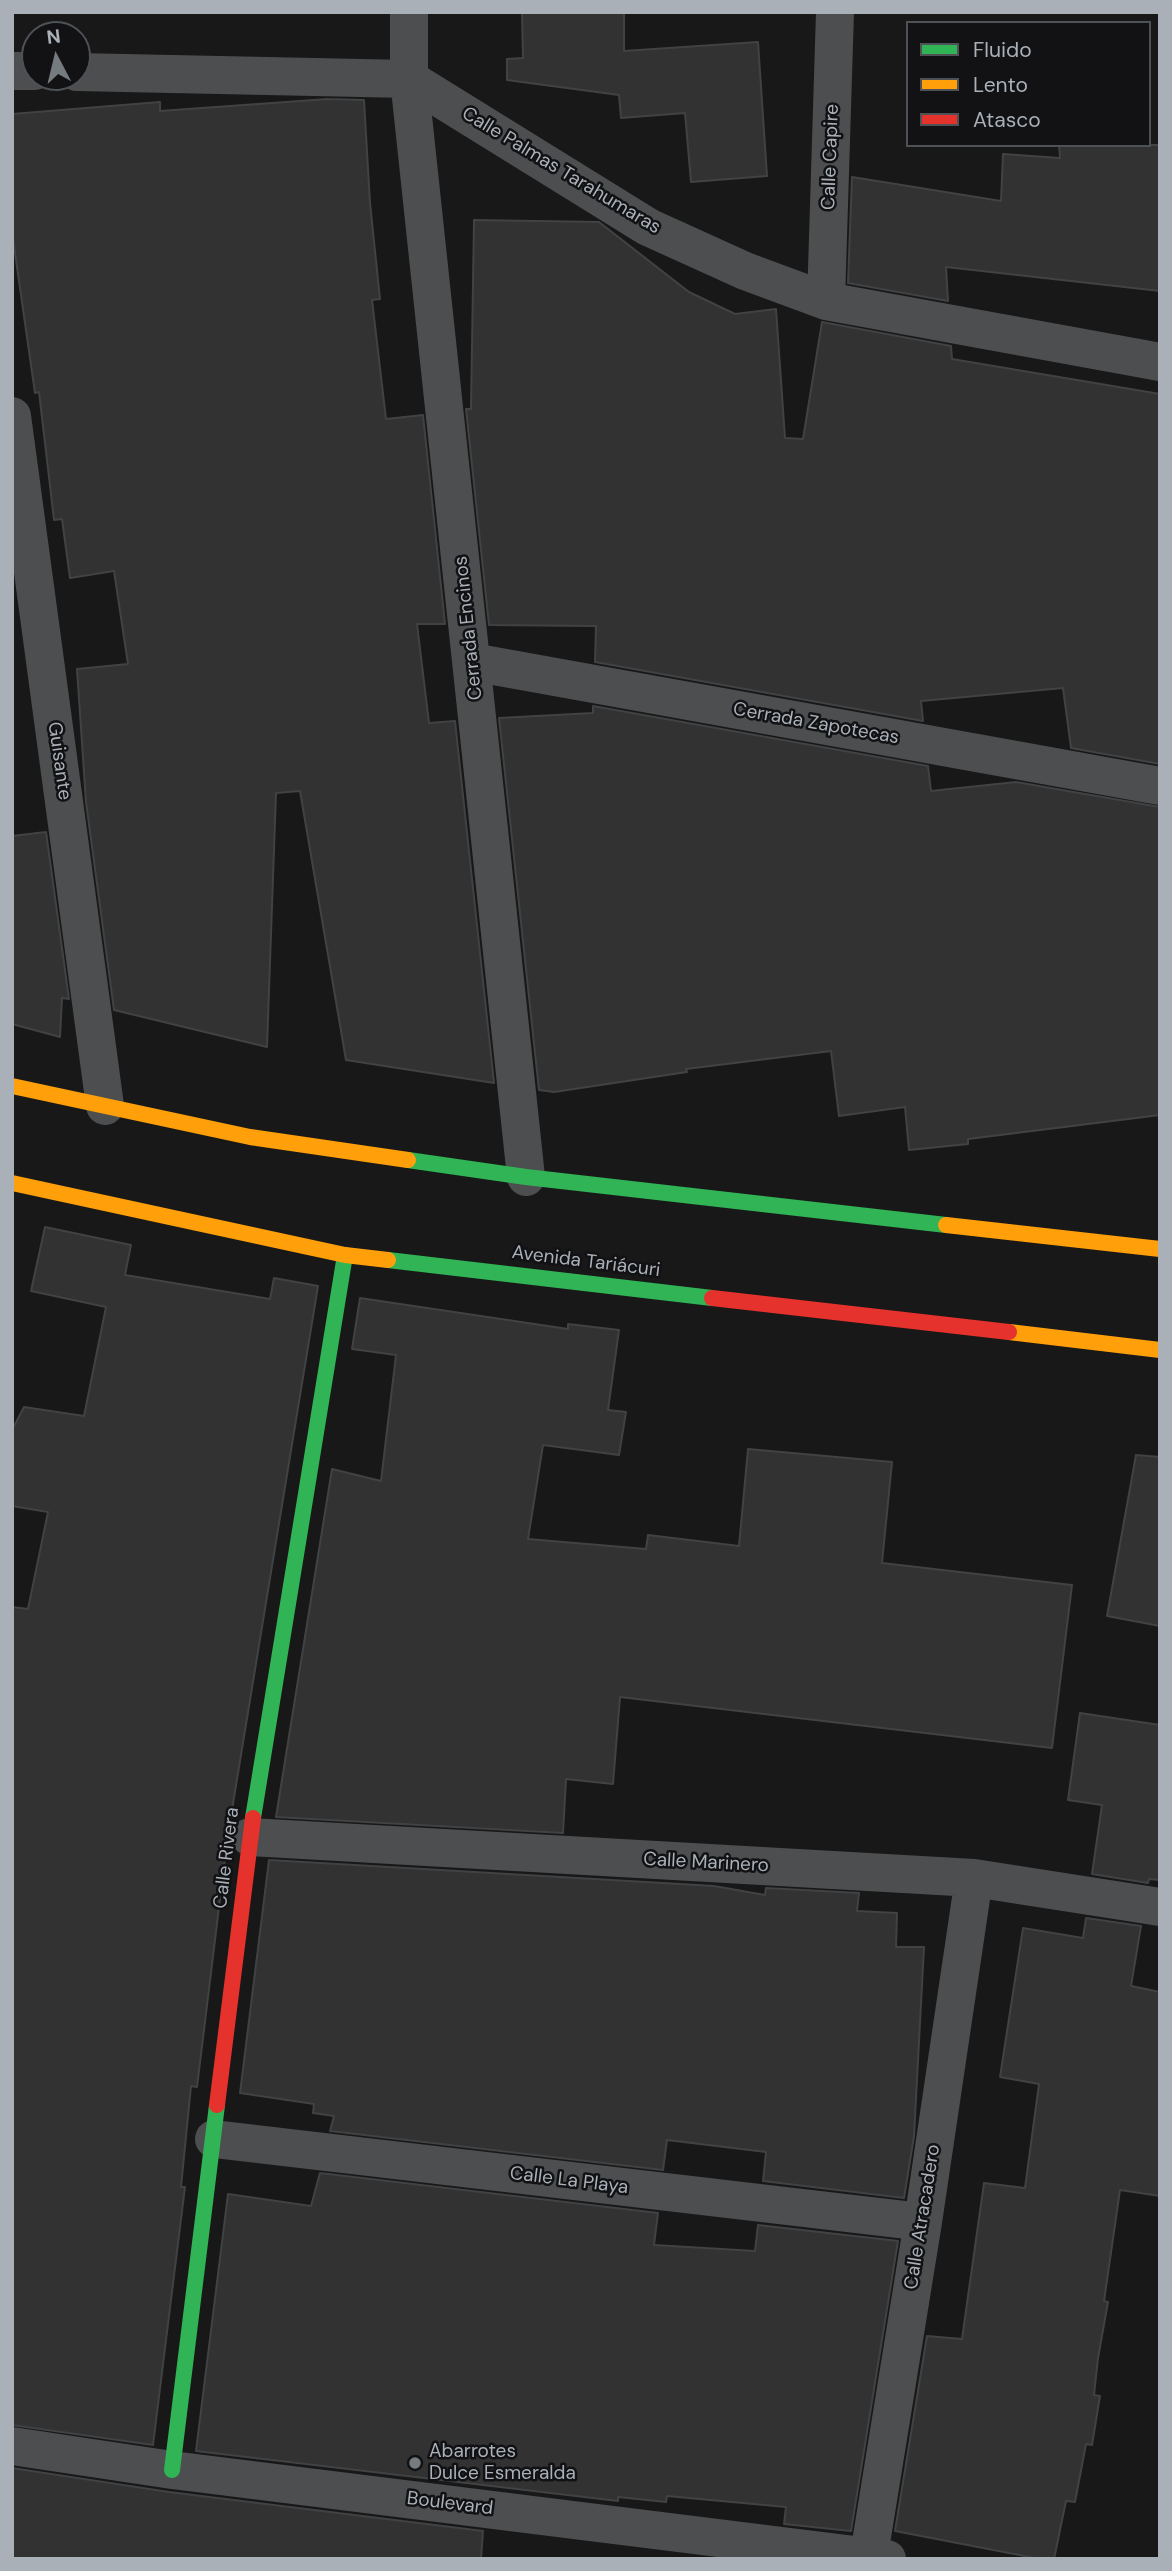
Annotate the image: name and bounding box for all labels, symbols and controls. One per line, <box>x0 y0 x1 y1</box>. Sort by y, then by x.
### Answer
north arrow <box>21 21 91 91</box>
legend <box>906 21 1151 147</box>
text: N <box>45 23 62 50</box>
text: Fluido <box>973 36 1032 64</box>
text: Lento <box>973 71 1028 99</box>
street label: Calle Palmas Tarahumaras <box>457 102 665 240</box>
street label: Calle Capire <box>818 104 844 210</box>
text: Atasco <box>973 106 1041 134</box>
street label: Cerrada Encinos <box>450 555 488 701</box>
street label: Cerrada Zapotecas <box>731 698 901 750</box>
street label: Guisante <box>42 720 76 802</box>
street label: Avenida Tariácuri <box>510 1242 662 1282</box>
street label: Calle Rivera <box>209 1806 245 1910</box>
street label: Calle Marinero <box>643 1848 769 1878</box>
street label: Calle Atracadero <box>900 2143 946 2291</box>
street label: Calle La Playa <box>508 2162 630 2200</box>
place label: Abarrotes Dulce Esmeralda <box>429 2441 576 2485</box>
marker: Abarrotes Dulce Esmeralda <box>407 2455 423 2471</box>
street label: Boulevard <box>406 2487 494 2521</box>

